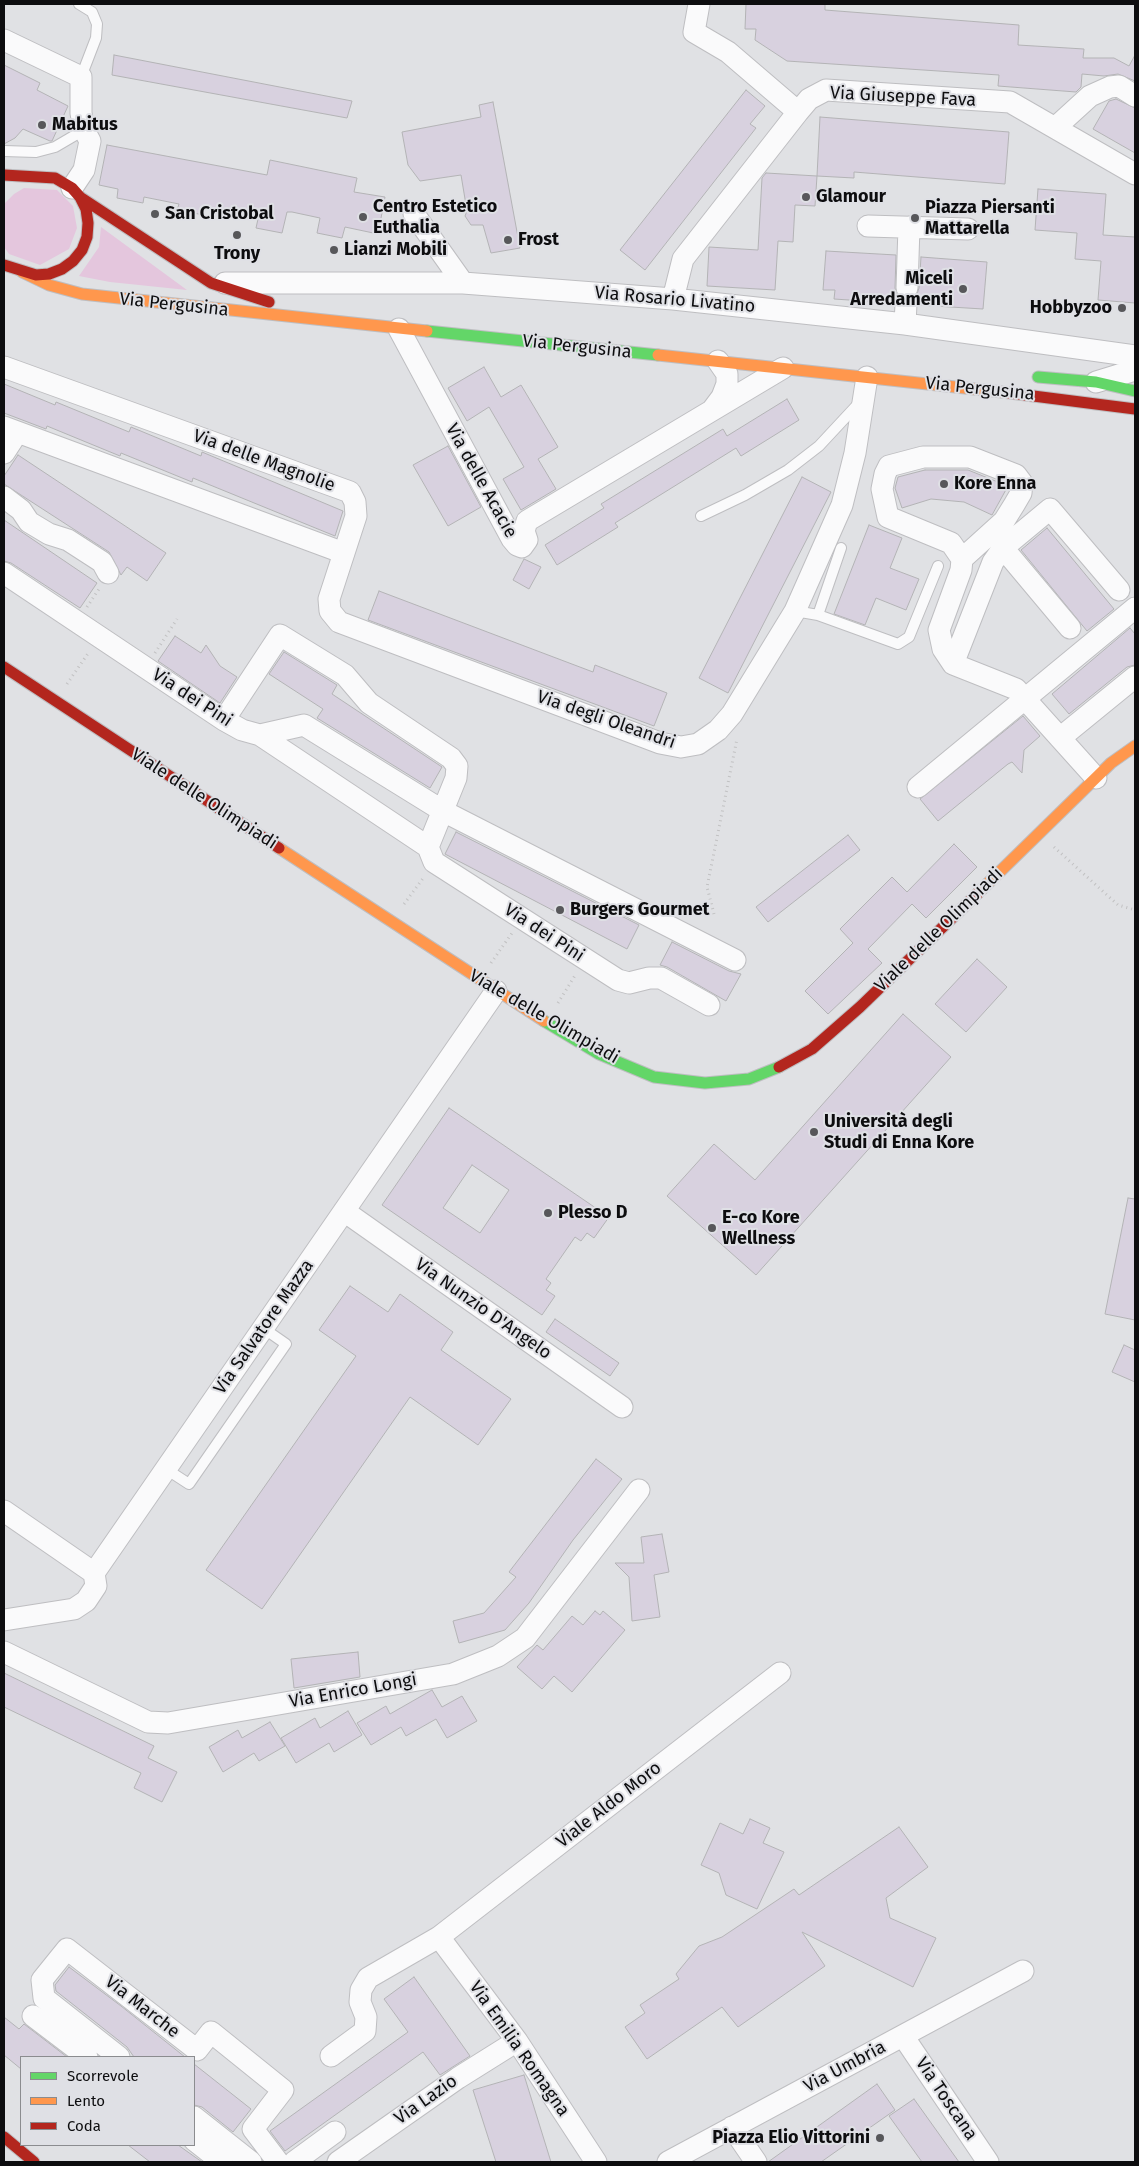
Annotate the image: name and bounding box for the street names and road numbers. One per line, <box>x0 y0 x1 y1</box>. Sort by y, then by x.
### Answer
street label: Via Giuseppe Fava <box>829 82 977 112</box>
street label: Via Rosario Livatino <box>594 282 756 318</box>
street label: Via Pergusina <box>118 289 230 321</box>
street label: Via Pergusina <box>521 331 633 363</box>
street label: Via Pergusina <box>924 373 1036 405</box>
street label: Via delle Acacie <box>441 420 521 542</box>
street label: Via delle Magnolie <box>190 425 338 497</box>
street label: Via dei Pini <box>148 664 236 732</box>
street label: Via degli Oleandri <box>534 686 678 754</box>
street label: Viale delle Olimpiadi <box>127 744 281 854</box>
street label: Viale delle Olimpiadi <box>870 863 1008 997</box>
street label: Via dei Pini <box>500 899 588 967</box>
street label: Viale delle Olimpiadi <box>465 965 623 1069</box>
street label: Via Nunzio D'Angelo <box>411 1254 555 1364</box>
street label: Via Salvatore Mazza <box>209 1256 319 1398</box>
street label: Via Enrico Longi <box>288 1669 418 1713</box>
street label: Viale Aldo Moro <box>552 1757 666 1853</box>
street label: Via Marche <box>100 1971 184 2043</box>
street label: Via Emilia Romagna <box>464 1977 574 2121</box>
street label: Via Umbria <box>800 2036 890 2098</box>
street label: Via Toscana <box>910 2053 982 2145</box>
street label: Via Lazio <box>390 2071 462 2129</box>

